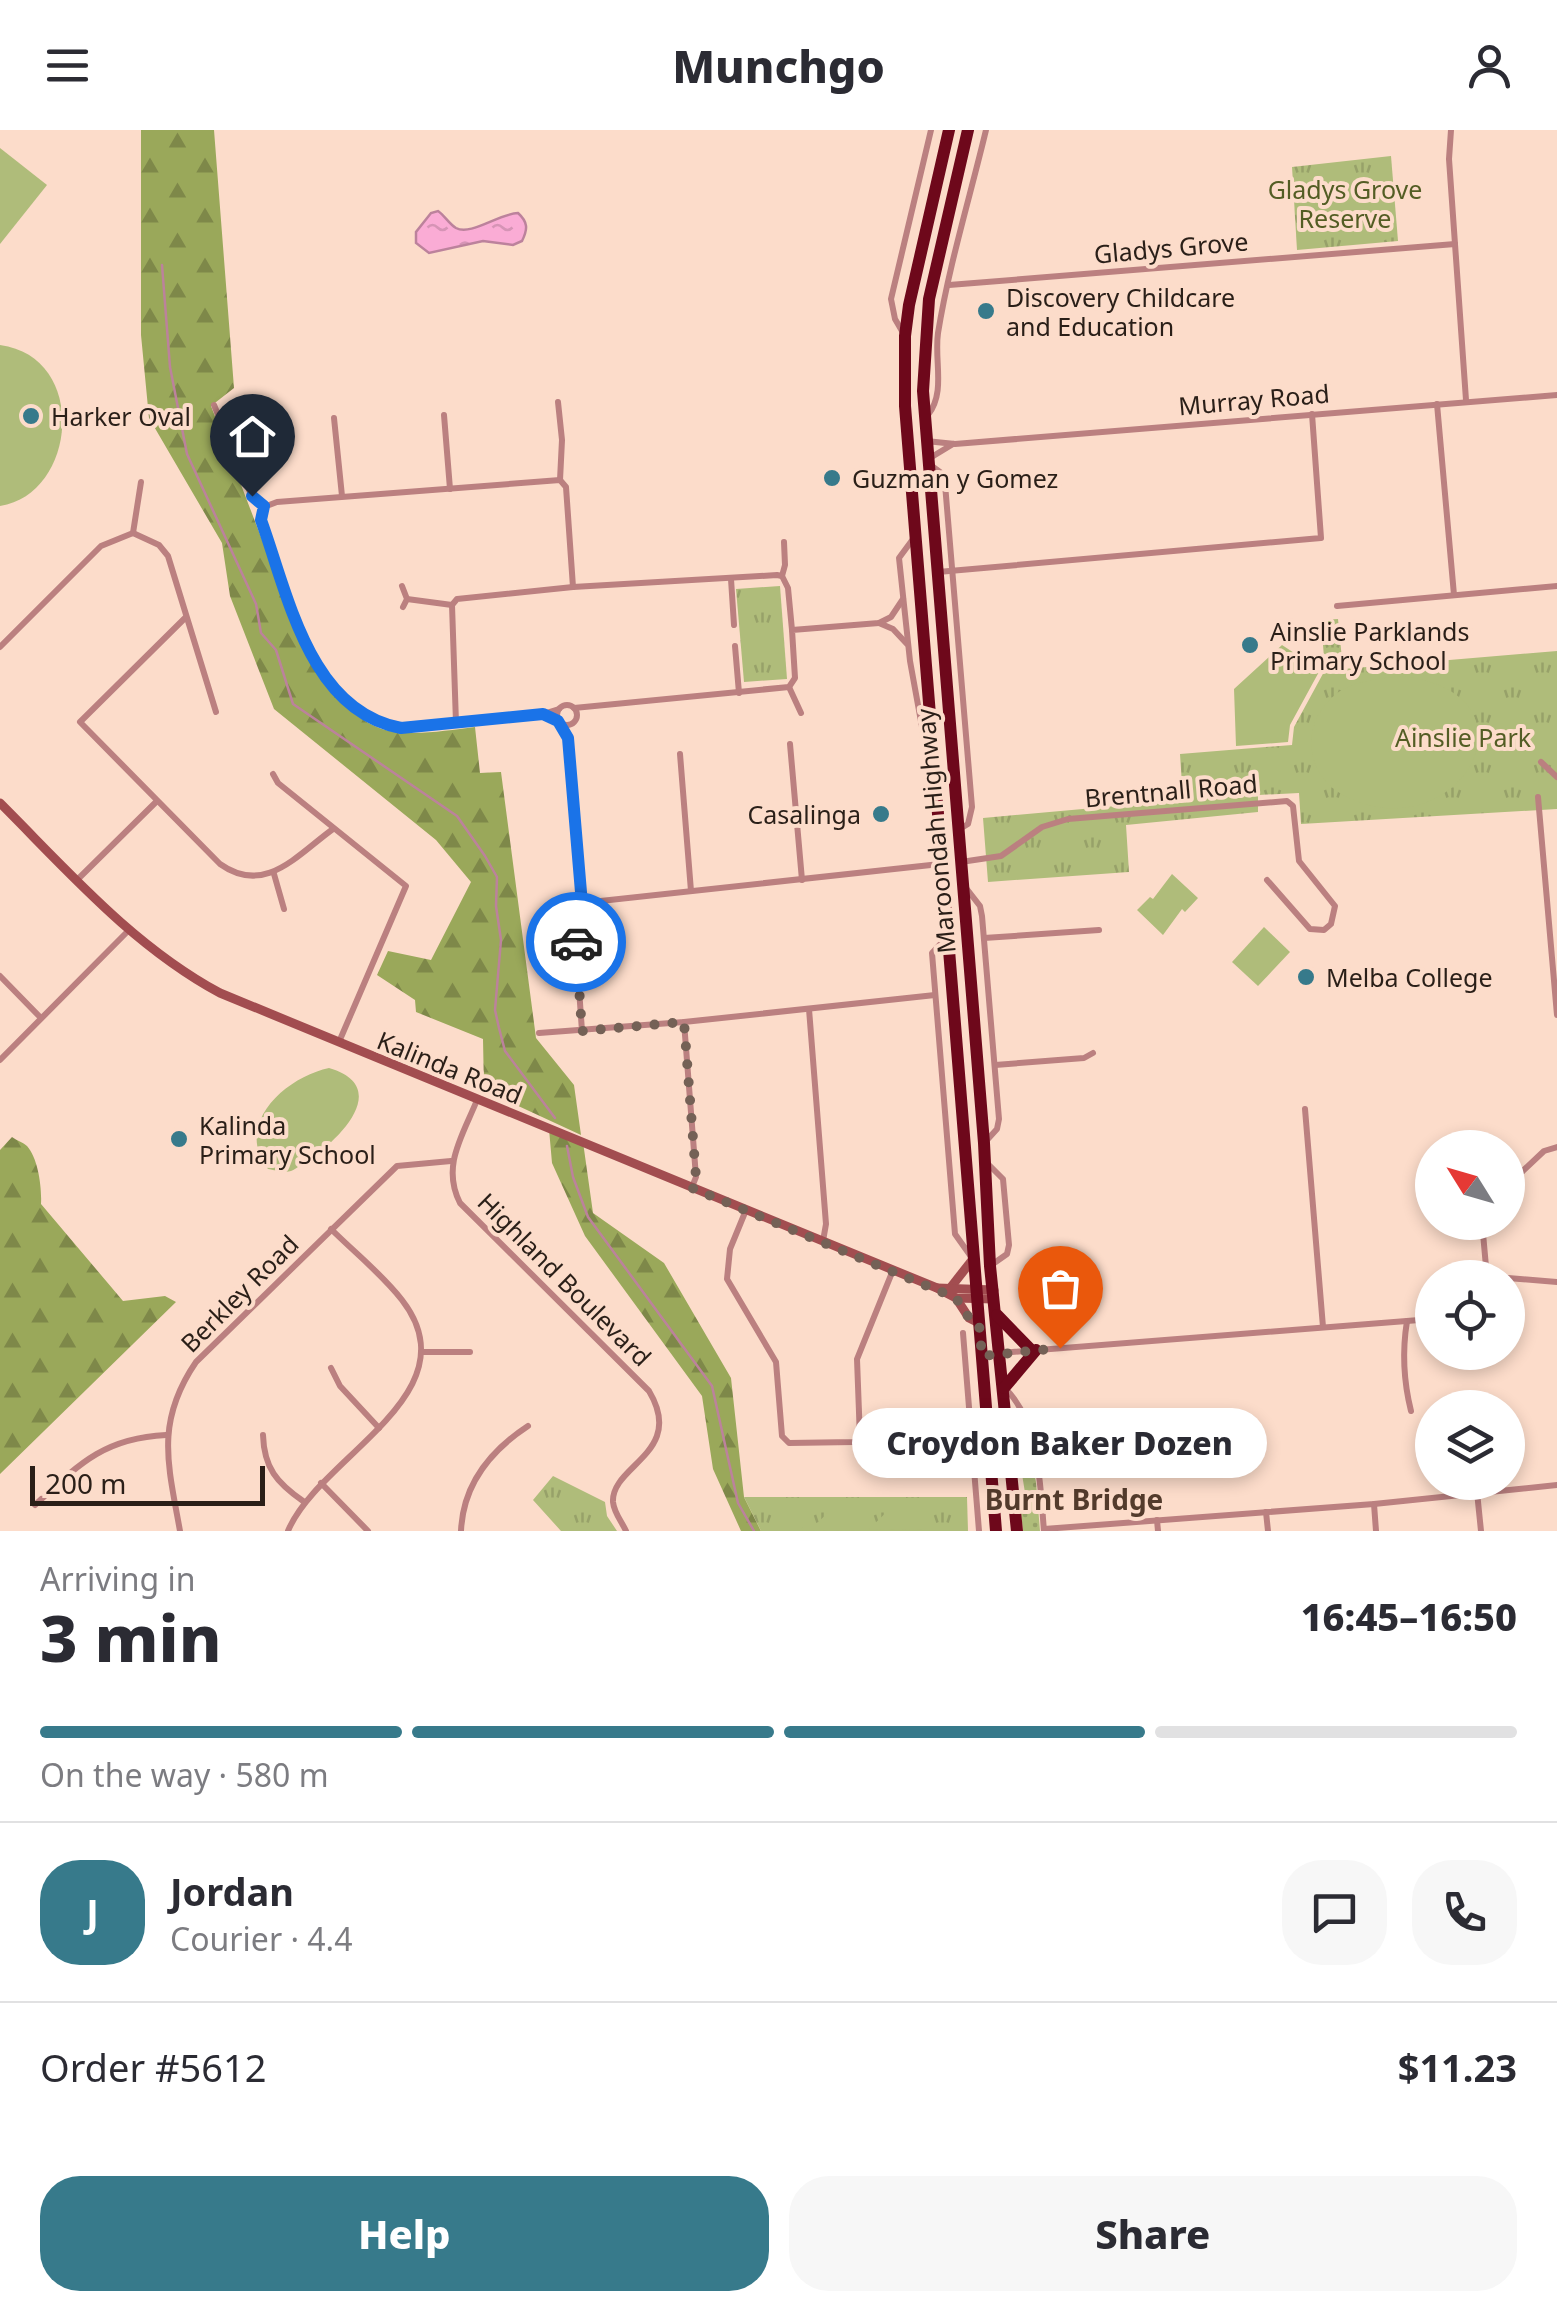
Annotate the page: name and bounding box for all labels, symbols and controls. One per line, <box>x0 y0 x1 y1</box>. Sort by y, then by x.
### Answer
text: Munchgo <box>672 35 885 96</box>
icon: menu <box>40 38 95 93</box>
icon: person <box>1462 38 1517 93</box>
park label: Gladys Grove Reserve <box>1268 172 1422 235</box>
street label: Gladys Grove <box>1092 223 1250 271</box>
place label: Discovery Childcare and Education <box>1006 280 1235 343</box>
marker: Discovery Childcare and Education <box>975 300 997 322</box>
street label: Murray Road <box>1177 375 1331 423</box>
pin <box>210 394 295 497</box>
place label: Harker Oval <box>51 399 191 433</box>
marker: Harker Oval <box>20 405 42 427</box>
icon: home <box>225 409 280 464</box>
place label: Guzman y Gomez <box>852 461 1058 495</box>
marker: Guzman y Gomez <box>821 467 843 489</box>
place label: Ainslie Parklands Primary School <box>1270 614 1469 677</box>
marker: Ainslie Parklands Primary School <box>1239 634 1261 656</box>
street label: Maroondah Highway <box>907 707 963 955</box>
park label: Ainslie Park <box>1395 720 1532 754</box>
street label: Brentnall Road <box>1083 765 1259 815</box>
place label: Casalinga <box>747 797 861 831</box>
marker: Casalinga <box>870 803 892 825</box>
courier <box>526 892 626 992</box>
icon: car <box>549 915 604 970</box>
place label: Melba College <box>1326 960 1493 994</box>
marker: Melba College <box>1295 966 1317 988</box>
street label: Kalinda Road <box>372 1022 528 1112</box>
place label: Kalinda Primary School <box>199 1108 376 1171</box>
marker: Kalinda Primary School <box>168 1128 190 1150</box>
north arrow <box>1415 1130 1525 1240</box>
map controls <box>1415 1130 1525 1500</box>
street label: Highland Boulevard <box>471 1185 659 1373</box>
street label: Berkley Road <box>173 1227 305 1359</box>
pin <box>1018 1246 1103 1349</box>
button: locate <box>1415 1260 1525 1370</box>
icon: bag <box>1033 1261 1088 1316</box>
button: layers <box>1415 1390 1525 1500</box>
callout: Croydon Baker Dozen <box>852 1408 1268 1478</box>
text: Croydon Baker Dozen <box>886 1421 1233 1464</box>
scale bar <box>30 1461 265 1506</box>
text: 200 m <box>45 1464 127 1502</box>
district label: Burnt Bridge <box>985 1480 1163 1518</box>
text: Arriving in <box>40 1557 195 1600</box>
text: 16:45–16:50 <box>1301 1590 1517 1642</box>
text: 3 min <box>40 1593 222 1681</box>
text: On the way · 580 m <box>40 1753 329 1796</box>
button: chat <box>1282 1860 1387 1965</box>
button: phone <box>1412 1860 1517 1965</box>
text: Jordan <box>170 1865 294 1917</box>
text: J <box>86 1886 99 1938</box>
text: Courier · 4.4 <box>170 1917 353 1960</box>
text: Order #5612 <box>40 2041 266 2093</box>
text: $11.23 <box>1398 2041 1517 2093</box>
button: Help <box>40 2176 769 2291</box>
button: Share <box>789 2176 1517 2291</box>

